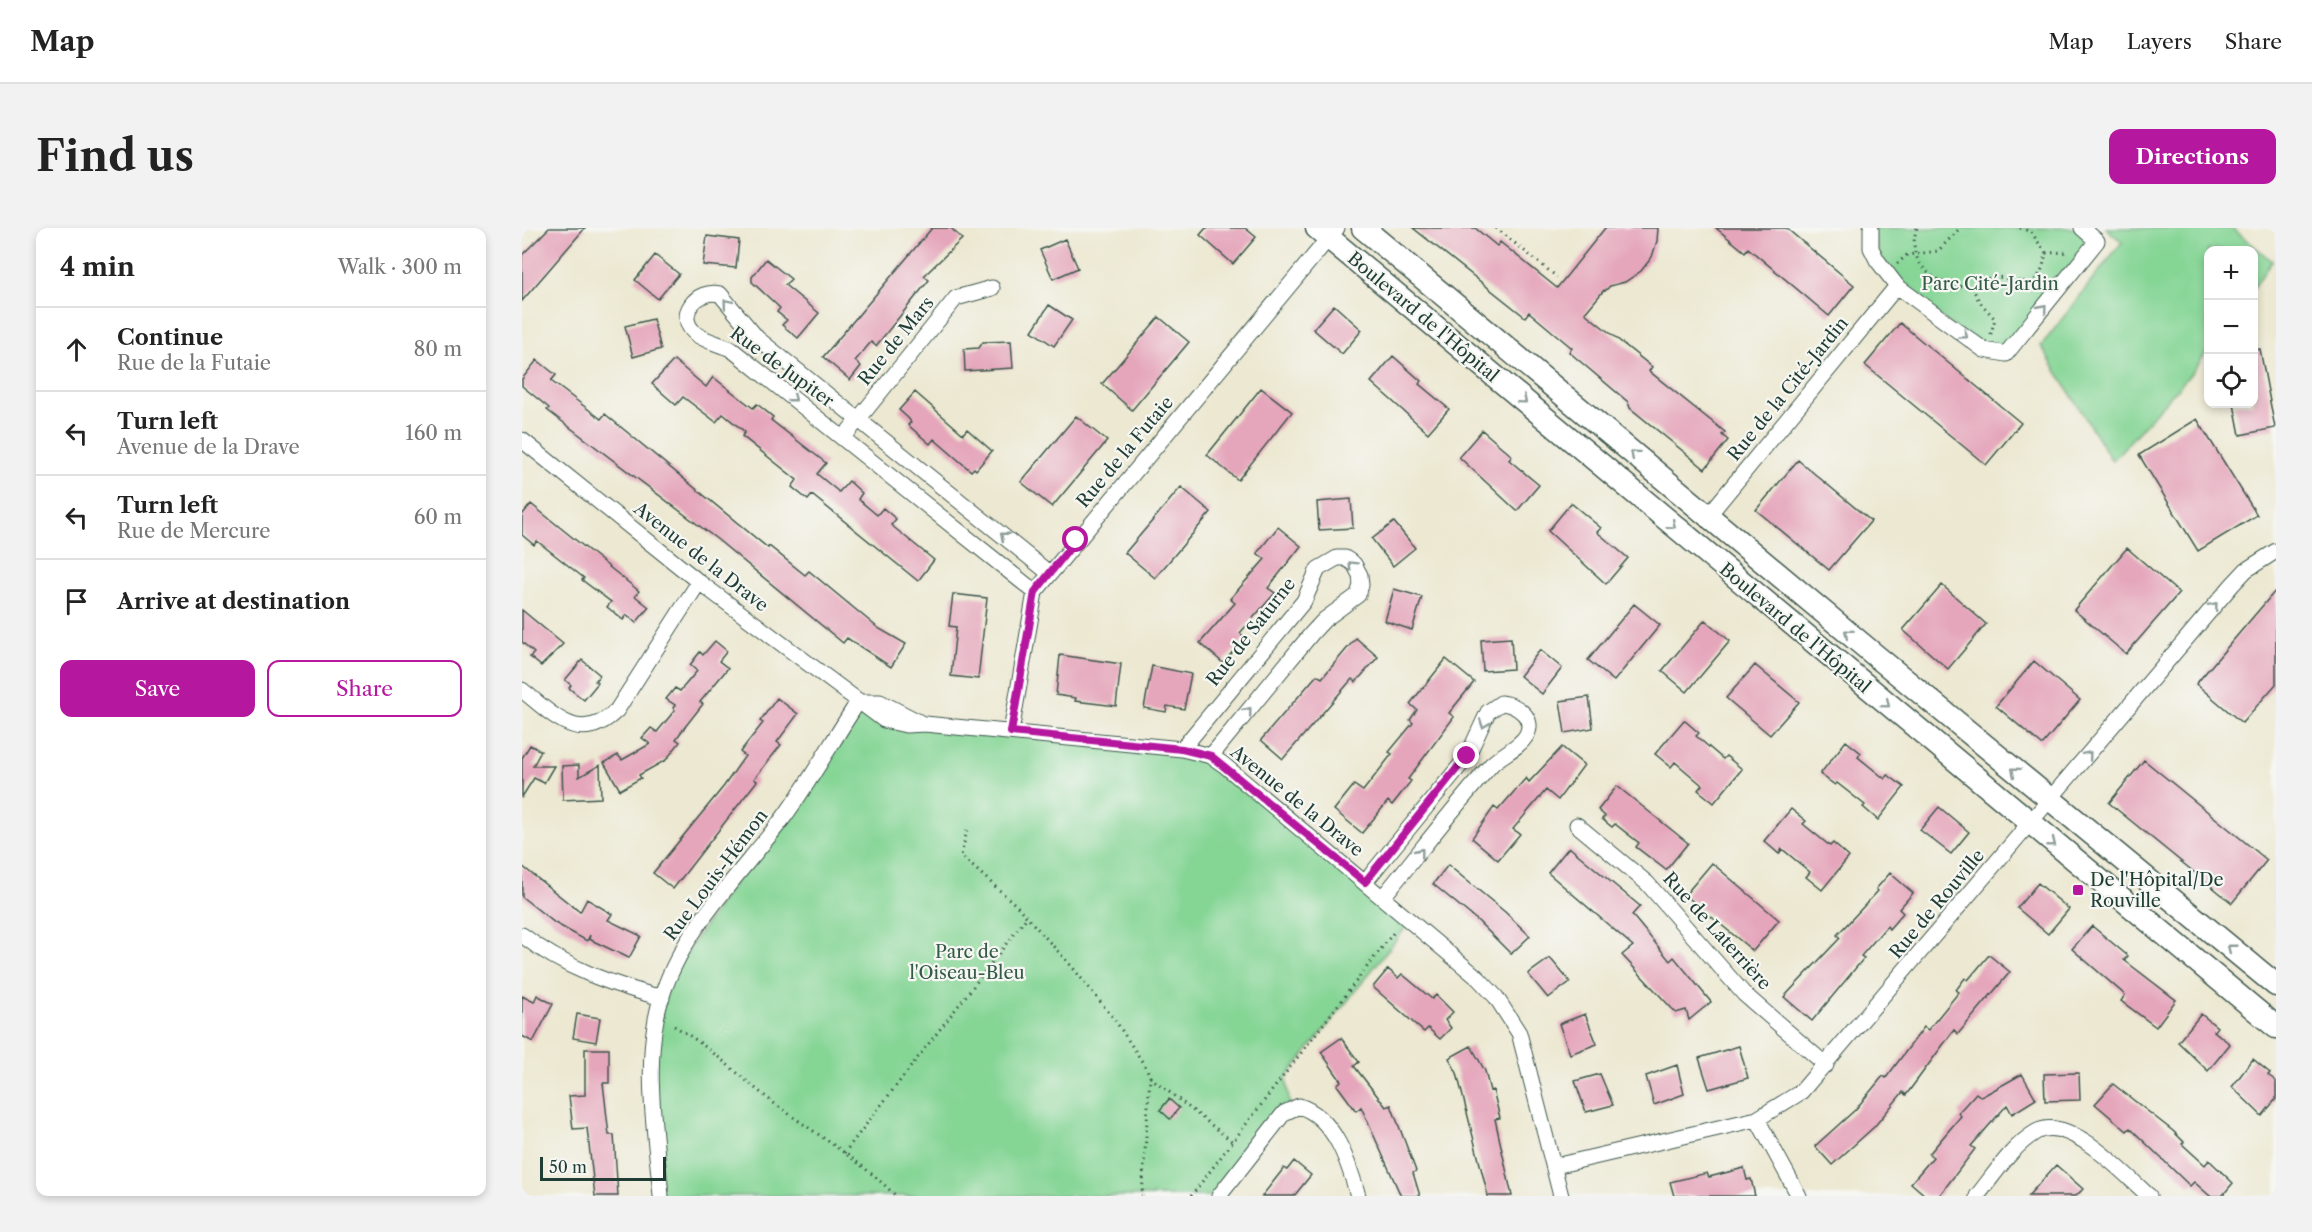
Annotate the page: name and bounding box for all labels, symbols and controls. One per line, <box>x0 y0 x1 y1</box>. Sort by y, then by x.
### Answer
text: Map <box>30 24 94 58</box>
text: Map <box>2049 29 2094 54</box>
text: Layers <box>2127 29 2192 54</box>
text: Share <box>2225 29 2282 54</box>
button: Directions <box>2109 129 2276 184</box>
text: Find us <box>36 130 194 182</box>
map controls <box>2204 246 2258 408</box>
button: + <box>2204 246 2258 300</box>
street label: Boulevard de l'Hôpital <box>1343 247 1503 387</box>
text: 4 min <box>60 251 135 283</box>
text: Walk · 300 m <box>338 255 462 279</box>
park label: Parc Cité-Jardin <box>1921 273 2059 295</box>
street label: Rue de Mars <box>853 292 939 390</box>
one-way arrow <box>724 299 735 310</box>
button: − <box>2204 300 2258 354</box>
one-way arrow <box>2035 304 2046 315</box>
street label: Rue de la Cité-Jardin <box>1723 312 1853 466</box>
street label: Rue de Jupiter <box>726 322 838 412</box>
text: Continue <box>117 324 223 351</box>
one-way arrow <box>1958 328 1969 339</box>
icon: ahead <box>60 333 93 366</box>
text: 80 m <box>414 337 462 361</box>
text: Rue de la Futaie <box>117 351 271 375</box>
button: locate <box>2204 354 2258 408</box>
one-way arrow <box>786 390 797 401</box>
street label: Rue de la Futaie <box>1072 392 1178 512</box>
one-way arrow <box>1516 393 1527 404</box>
text: Turn left <box>117 408 218 435</box>
icon: left <box>60 417 93 450</box>
text: 160 m <box>405 421 462 445</box>
text: Avenue de la Drave <box>117 435 300 459</box>
one-way arrow <box>1630 451 1641 462</box>
text: Turn left <box>117 492 218 519</box>
street label: Avenue de la Drave <box>629 497 773 616</box>
icon: left <box>60 501 93 534</box>
text: 60 m <box>414 505 462 529</box>
one-way arrow <box>1665 518 1676 529</box>
text: Rue de Mercure <box>117 519 270 543</box>
route start <box>1062 526 1088 552</box>
one-way arrow <box>999 533 1010 544</box>
street label: Boulevard de l'Hôpital <box>1715 558 1875 698</box>
one-way arrow <box>1348 561 1359 572</box>
street label: Rue de Saturne <box>1202 573 1300 691</box>
icon: arrive <box>60 585 93 618</box>
text: Arrive at destination <box>117 588 350 615</box>
one-way arrow <box>2207 602 2218 613</box>
one-way arrow <box>1844 629 1855 640</box>
button: Save <box>60 660 255 717</box>
button: Share <box>267 660 462 717</box>
one-way arrow <box>1879 697 1890 708</box>
one-way arrow <box>1241 707 1252 718</box>
one-way arrow <box>1478 718 1491 728</box>
street label: Avenue de la Drave <box>1225 740 1368 861</box>
route end <box>1453 742 1479 768</box>
one-way arrow <box>2081 751 2092 762</box>
one-way arrow <box>2011 767 2022 778</box>
street label: Rue Louis-Hémon <box>659 805 773 945</box>
one-way arrow <box>2045 835 2056 846</box>
street label: Rue de Rouville <box>1885 845 1989 963</box>
one-way arrow <box>1413 848 1424 859</box>
street label: Rue de Laterrière <box>1658 868 1776 994</box>
place label: De l'Hôpital/De Rouville <box>2090 869 2224 912</box>
marker: De l'Hôpital/De Rouville <box>2071 883 2085 897</box>
park label: Parc de l'Oiseau-Bleu <box>909 941 1025 984</box>
one-way arrow <box>2227 944 2238 955</box>
scale bar <box>540 1154 666 1182</box>
text: 50 m <box>549 1157 587 1177</box>

